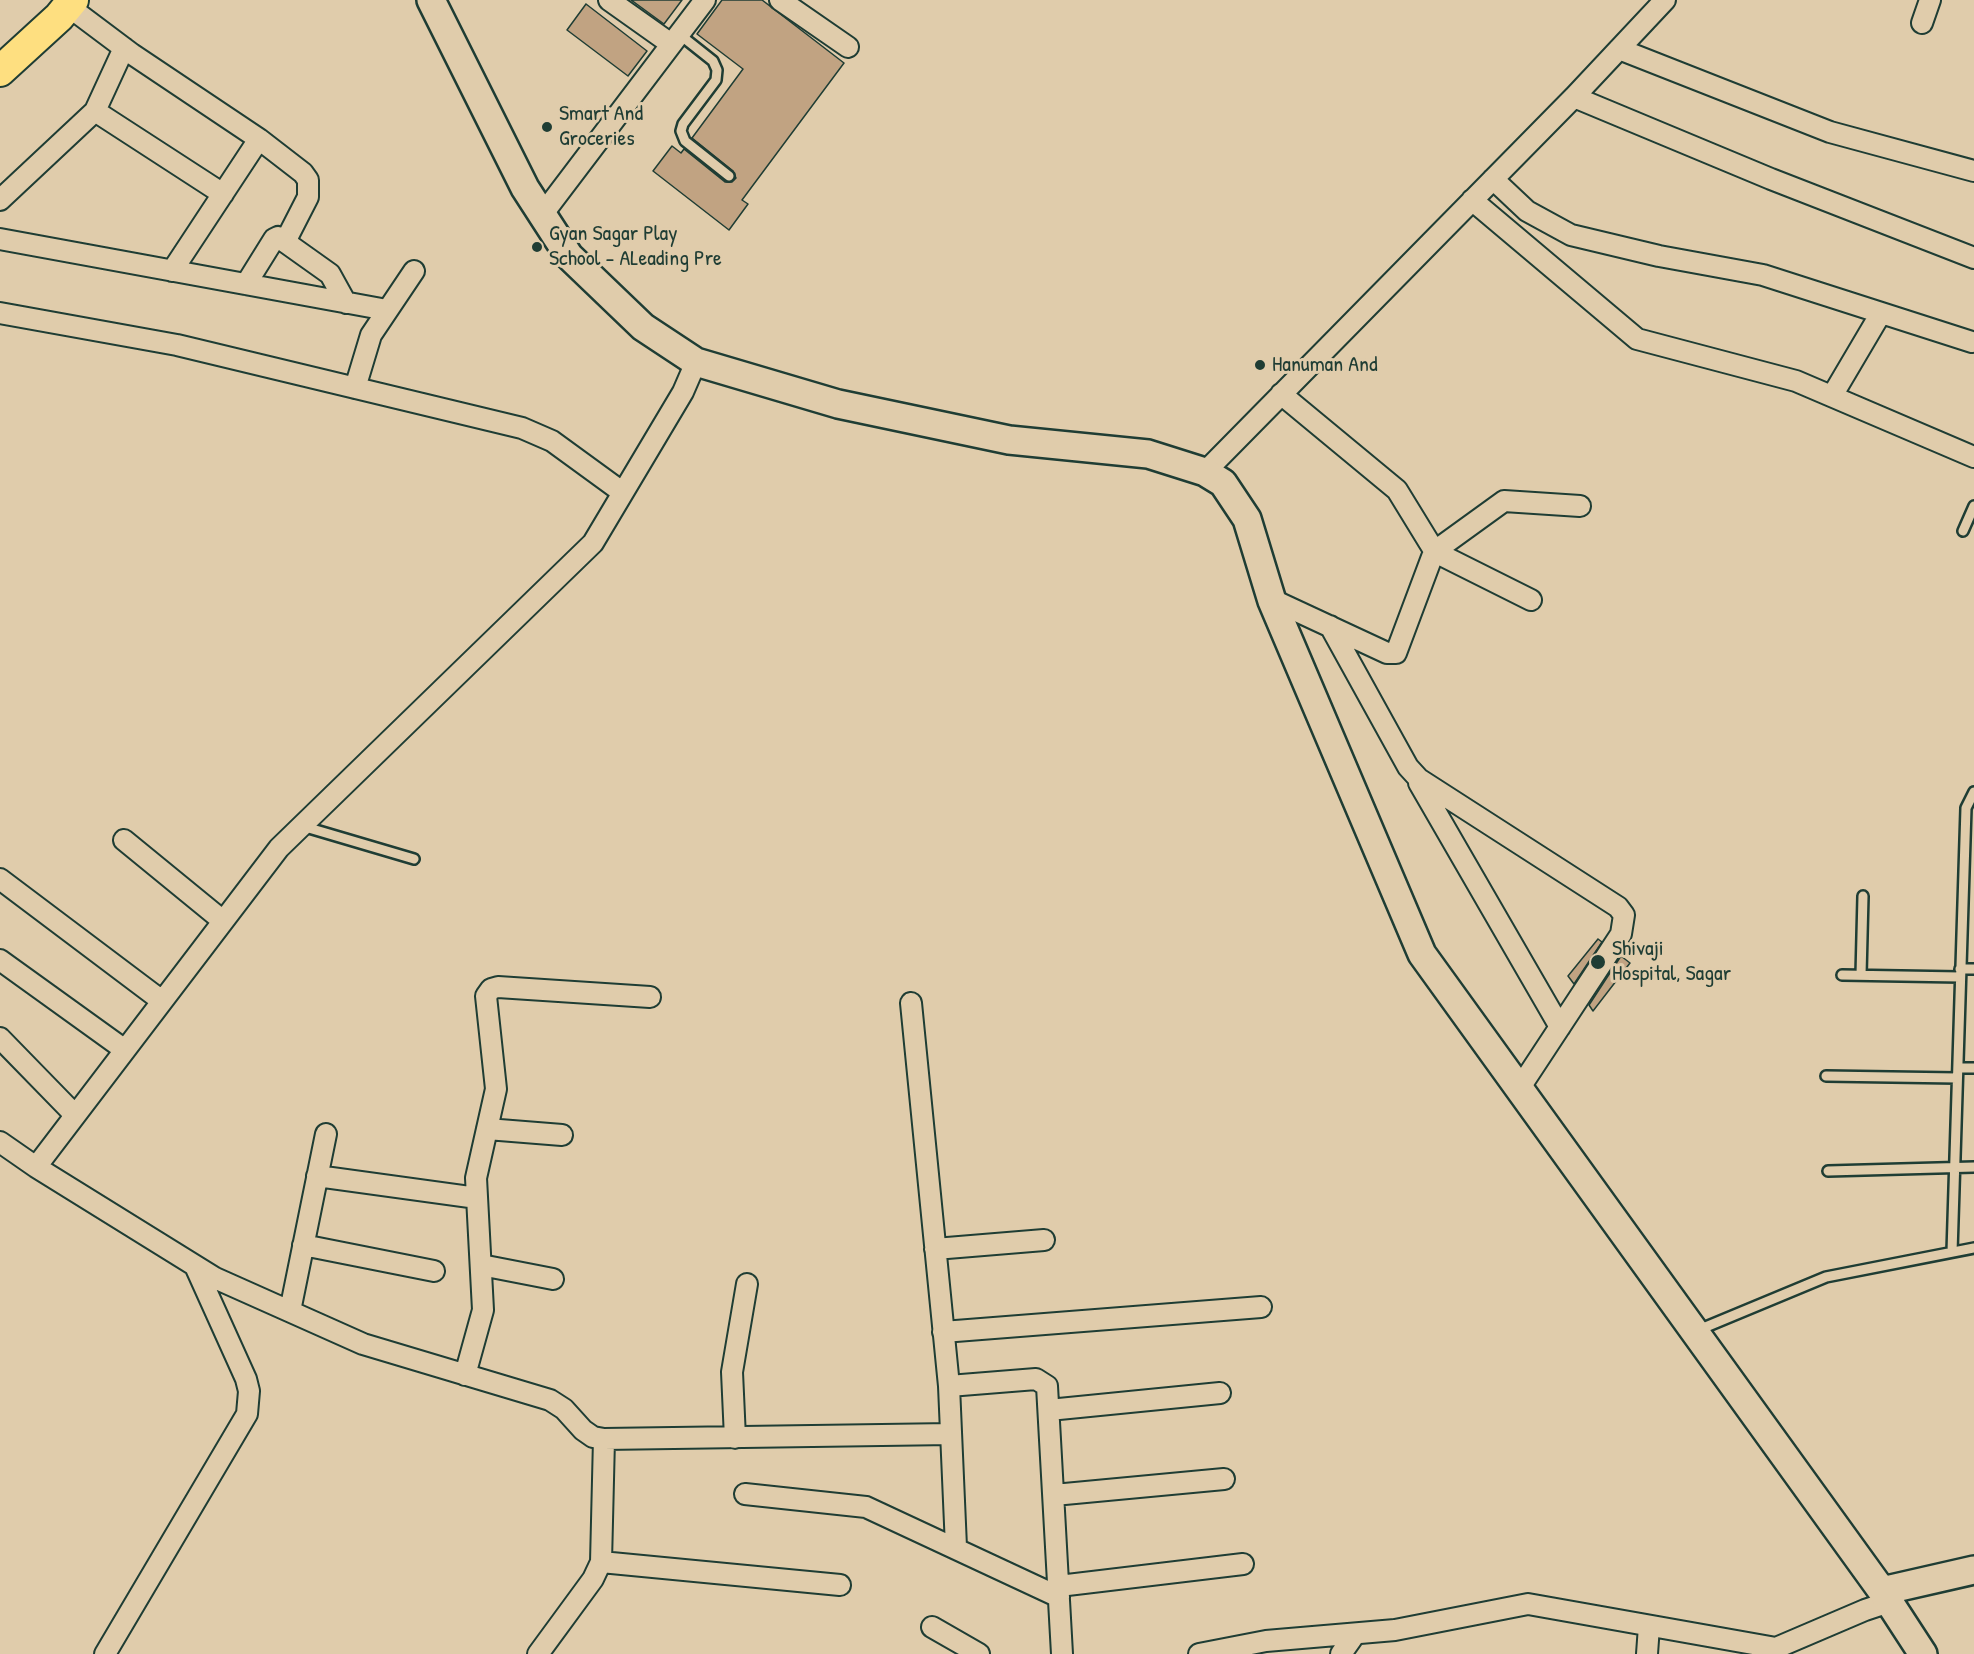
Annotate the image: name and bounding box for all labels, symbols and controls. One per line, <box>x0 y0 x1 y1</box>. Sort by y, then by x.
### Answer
place label: Smart And Groceries <box>559 101 643 152</box>
marker: Smart And Groceries <box>540 120 554 134</box>
place label: Gyan Sagar Play School - ALeading Pre <box>549 221 722 272</box>
marker: Gyan Sagar Play School - ALeading Pre <box>530 240 544 254</box>
place label: Hanuman And <box>1272 352 1378 378</box>
marker: Hanuman And <box>1253 358 1267 372</box>
place label: Shivaji Hospital, Sagar <box>1612 936 1731 987</box>
marker: Shivaji Hospital, Sagar <box>1589 953 1607 971</box>

